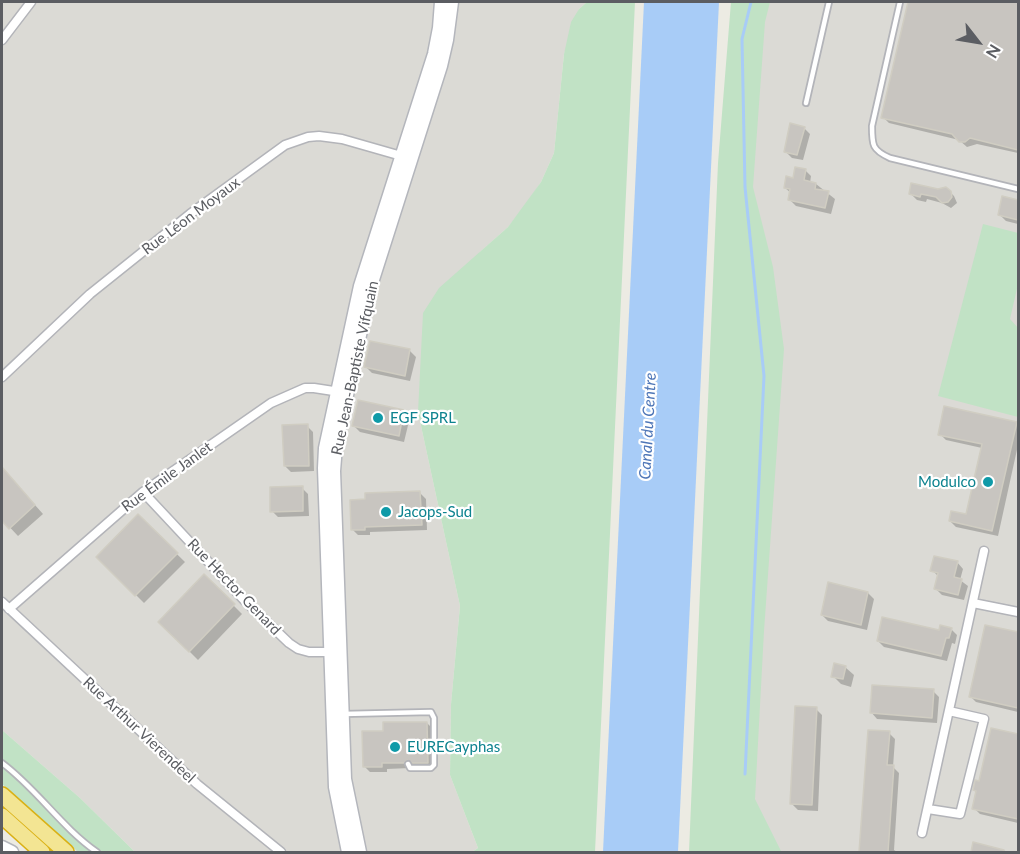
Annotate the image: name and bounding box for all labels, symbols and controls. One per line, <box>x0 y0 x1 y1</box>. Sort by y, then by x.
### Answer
north arrow <box>948 12 1008 72</box>
text: N <box>983 41 1005 62</box>
street label: Rue Léon Moyaux <box>139 173 243 259</box>
street label: Rue Jean-Baptiste Vifquain <box>328 279 382 457</box>
water label: Canal du Centre <box>636 372 660 480</box>
place label: EGF SPRL <box>390 409 456 427</box>
marker: EGF SPRL <box>371 411 385 425</box>
street label: Rue Émile Janlet <box>118 438 216 516</box>
place label: Modulco <box>918 473 976 491</box>
marker: Modulco <box>981 475 995 489</box>
place label: Jacops-Sud <box>398 503 472 521</box>
marker: Jacops-Sud <box>379 505 393 519</box>
street label: Rue Hector Genard <box>183 535 285 639</box>
street label: Rue Arthur Vierendeel <box>79 673 199 787</box>
place label: EURECayphas <box>407 738 500 756</box>
marker: EURECayphas <box>388 740 402 754</box>

